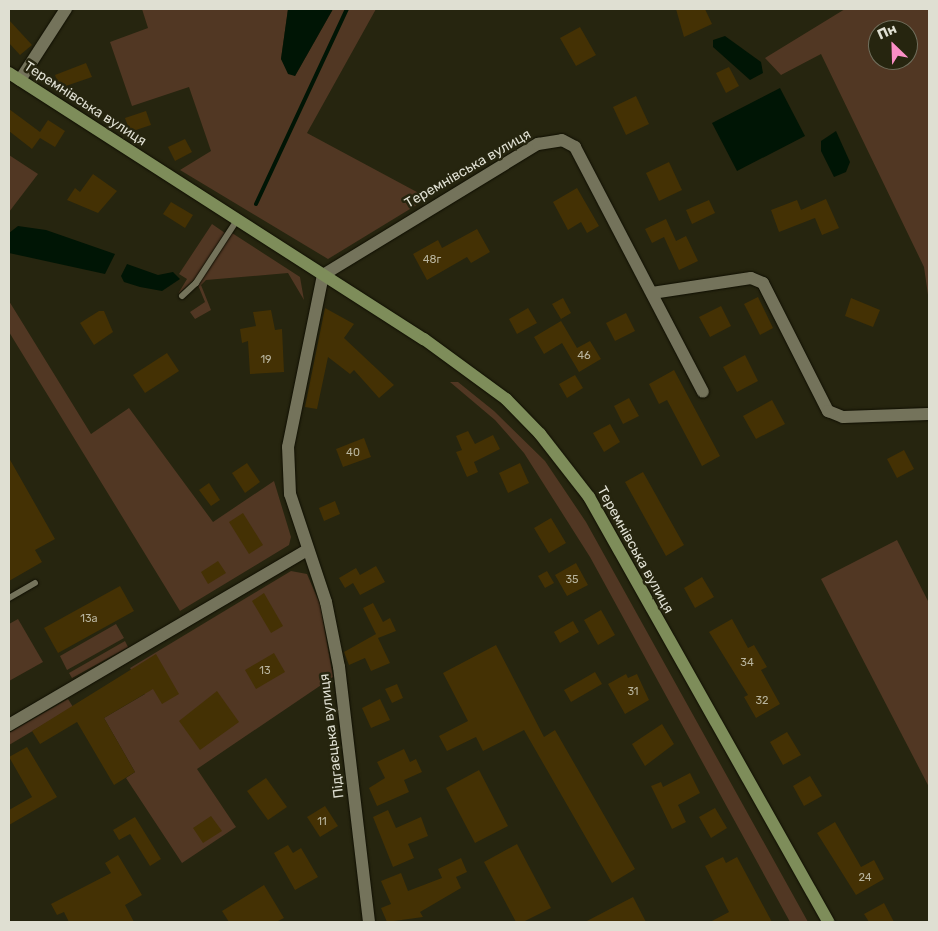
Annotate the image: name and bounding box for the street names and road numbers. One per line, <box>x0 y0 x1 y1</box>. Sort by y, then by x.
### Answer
street label: Теремнівська вулиця <box>21 58 149 150</box>
street label: Теремнівська вулиця <box>402 126 534 212</box>
street label: Теремнівська вулиця <box>593 483 677 617</box>
street label: Підгаєцька вулиця <box>316 673 348 799</box>

